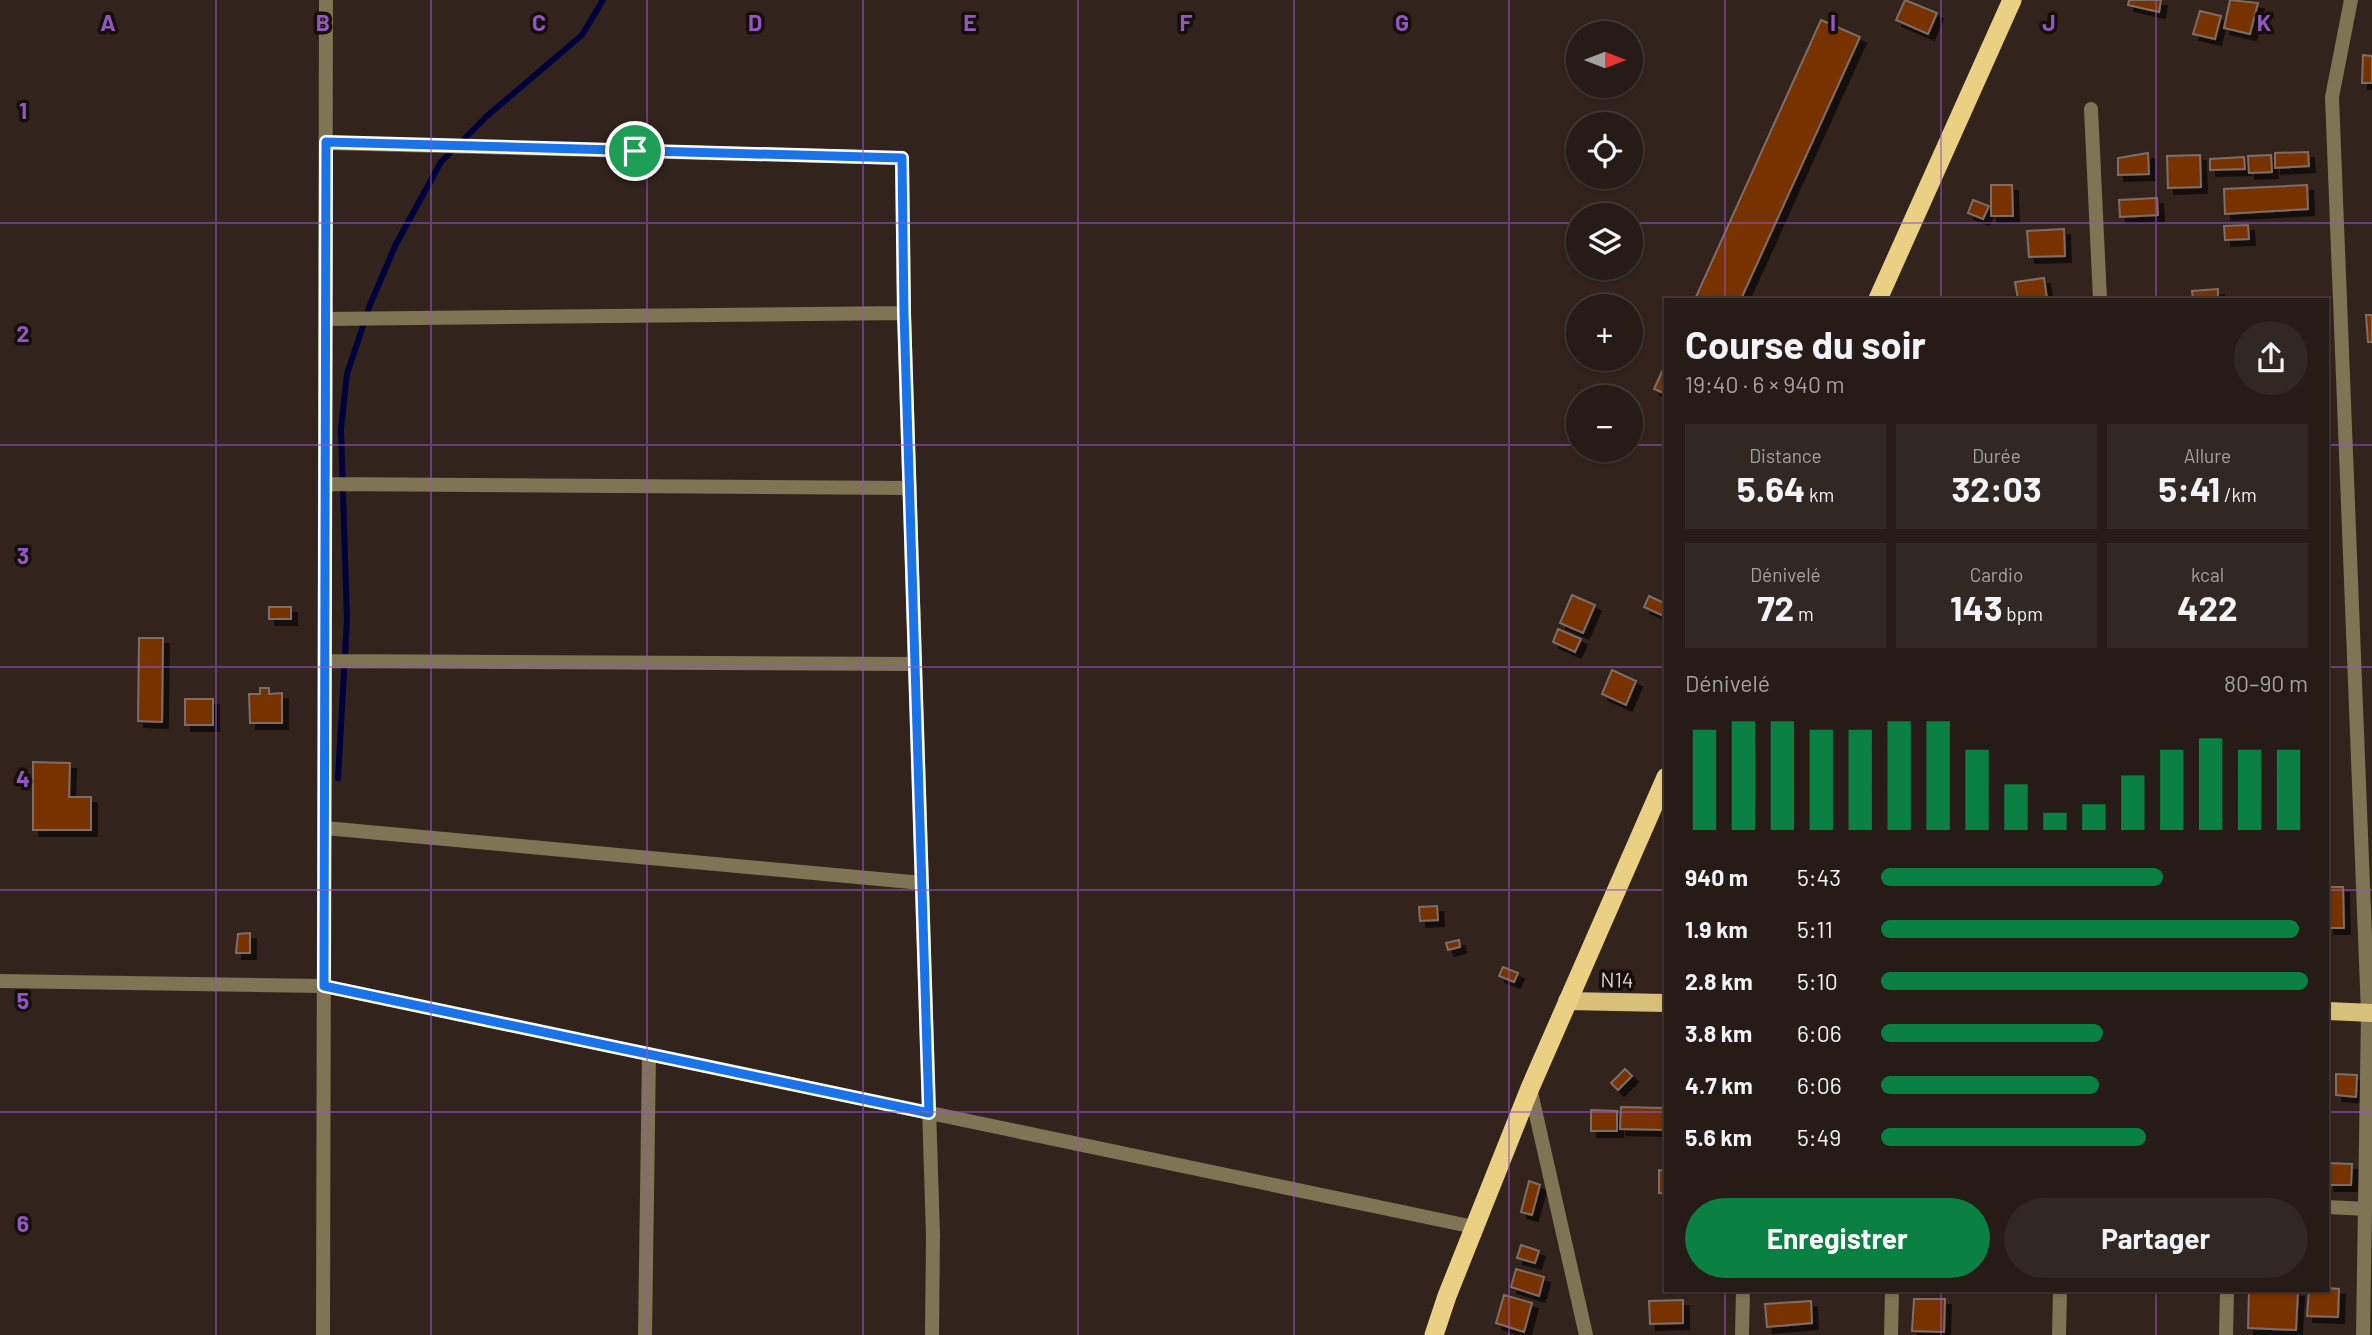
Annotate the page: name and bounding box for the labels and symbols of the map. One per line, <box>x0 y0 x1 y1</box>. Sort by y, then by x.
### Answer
text: A <box>100 8 116 36</box>
text: B <box>316 8 330 36</box>
text: C <box>532 8 546 36</box>
text: D <box>748 8 762 36</box>
text: E <box>963 8 977 36</box>
text: F <box>1180 8 1193 36</box>
text: G <box>1395 8 1409 36</box>
text: I <box>1830 8 1836 36</box>
text: J <box>2042 8 2056 36</box>
text: K <box>2257 8 2271 36</box>
north arrow <box>1566 21 1643 98</box>
text: 1 <box>19 96 27 124</box>
pin <box>605 121 665 181</box>
text: 2 <box>17 319 29 347</box>
text: 3 <box>17 541 29 569</box>
text: 4 <box>16 764 30 792</box>
street label: N14 <box>1600 966 1634 992</box>
text: 5 <box>17 986 29 1014</box>
text: 6 <box>17 1209 29 1237</box>

